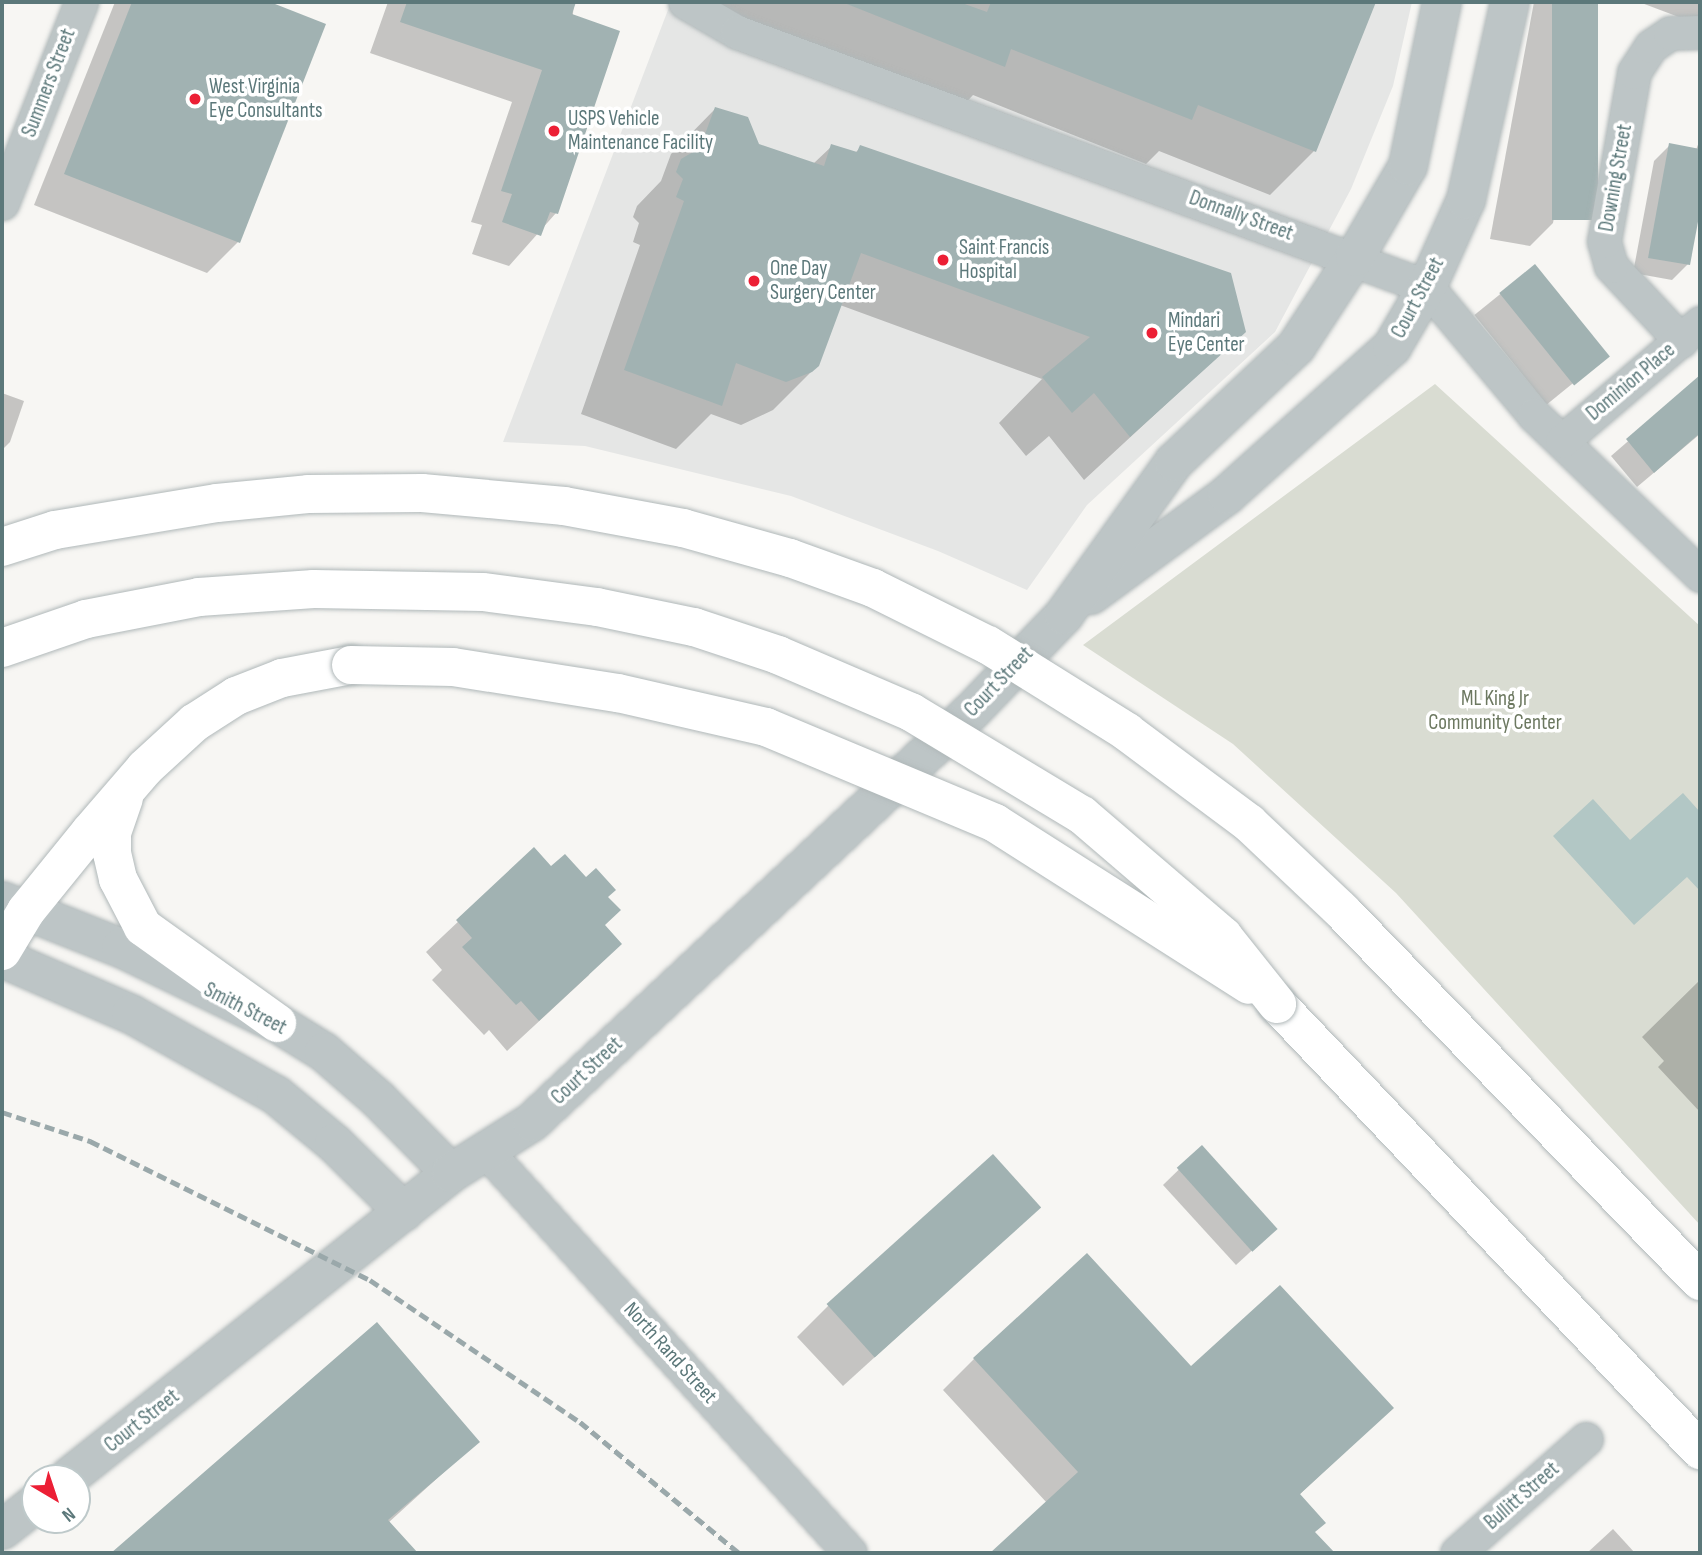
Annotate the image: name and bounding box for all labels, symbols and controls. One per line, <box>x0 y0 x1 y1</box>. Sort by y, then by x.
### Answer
street label: Summers Street <box>17 25 81 141</box>
place label: West Virginia Eye Consultants <box>209 74 323 124</box>
marker: West Virginia Eye Consultants <box>187 91 203 107</box>
place label: USPS Vehicle Maintenance Facility <box>568 106 713 156</box>
street label: Downing Street <box>1594 122 1638 234</box>
marker: USPS Vehicle Maintenance Facility <box>546 123 562 139</box>
street label: Donnally Street <box>1186 186 1296 246</box>
place label: Saint Francis Hospital <box>959 235 1049 285</box>
marker: Saint Francis Hospital <box>933 250 953 270</box>
street label: Court Street <box>1386 253 1450 343</box>
place label: One Day Surgery Center <box>770 256 876 306</box>
marker: One Day Surgery Center <box>744 271 764 291</box>
place label: Mindari Eye Center <box>1168 308 1245 358</box>
marker: Mindari Eye Center <box>1142 323 1162 343</box>
street label: Dominion Place <box>1582 338 1680 426</box>
street label: Court Street <box>959 642 1039 722</box>
park label: ML King Jr Community Center <box>1428 686 1562 736</box>
street label: Smith Street <box>199 977 291 1041</box>
street label: Court Street <box>546 1032 628 1110</box>
street label: North Rand Street <box>618 1297 722 1409</box>
street label: Court Street <box>100 1384 184 1458</box>
street label: Bullitt Street <box>1480 1457 1564 1535</box>
north arrow <box>21 1464 91 1534</box>
text: N <box>57 1502 79 1526</box>

